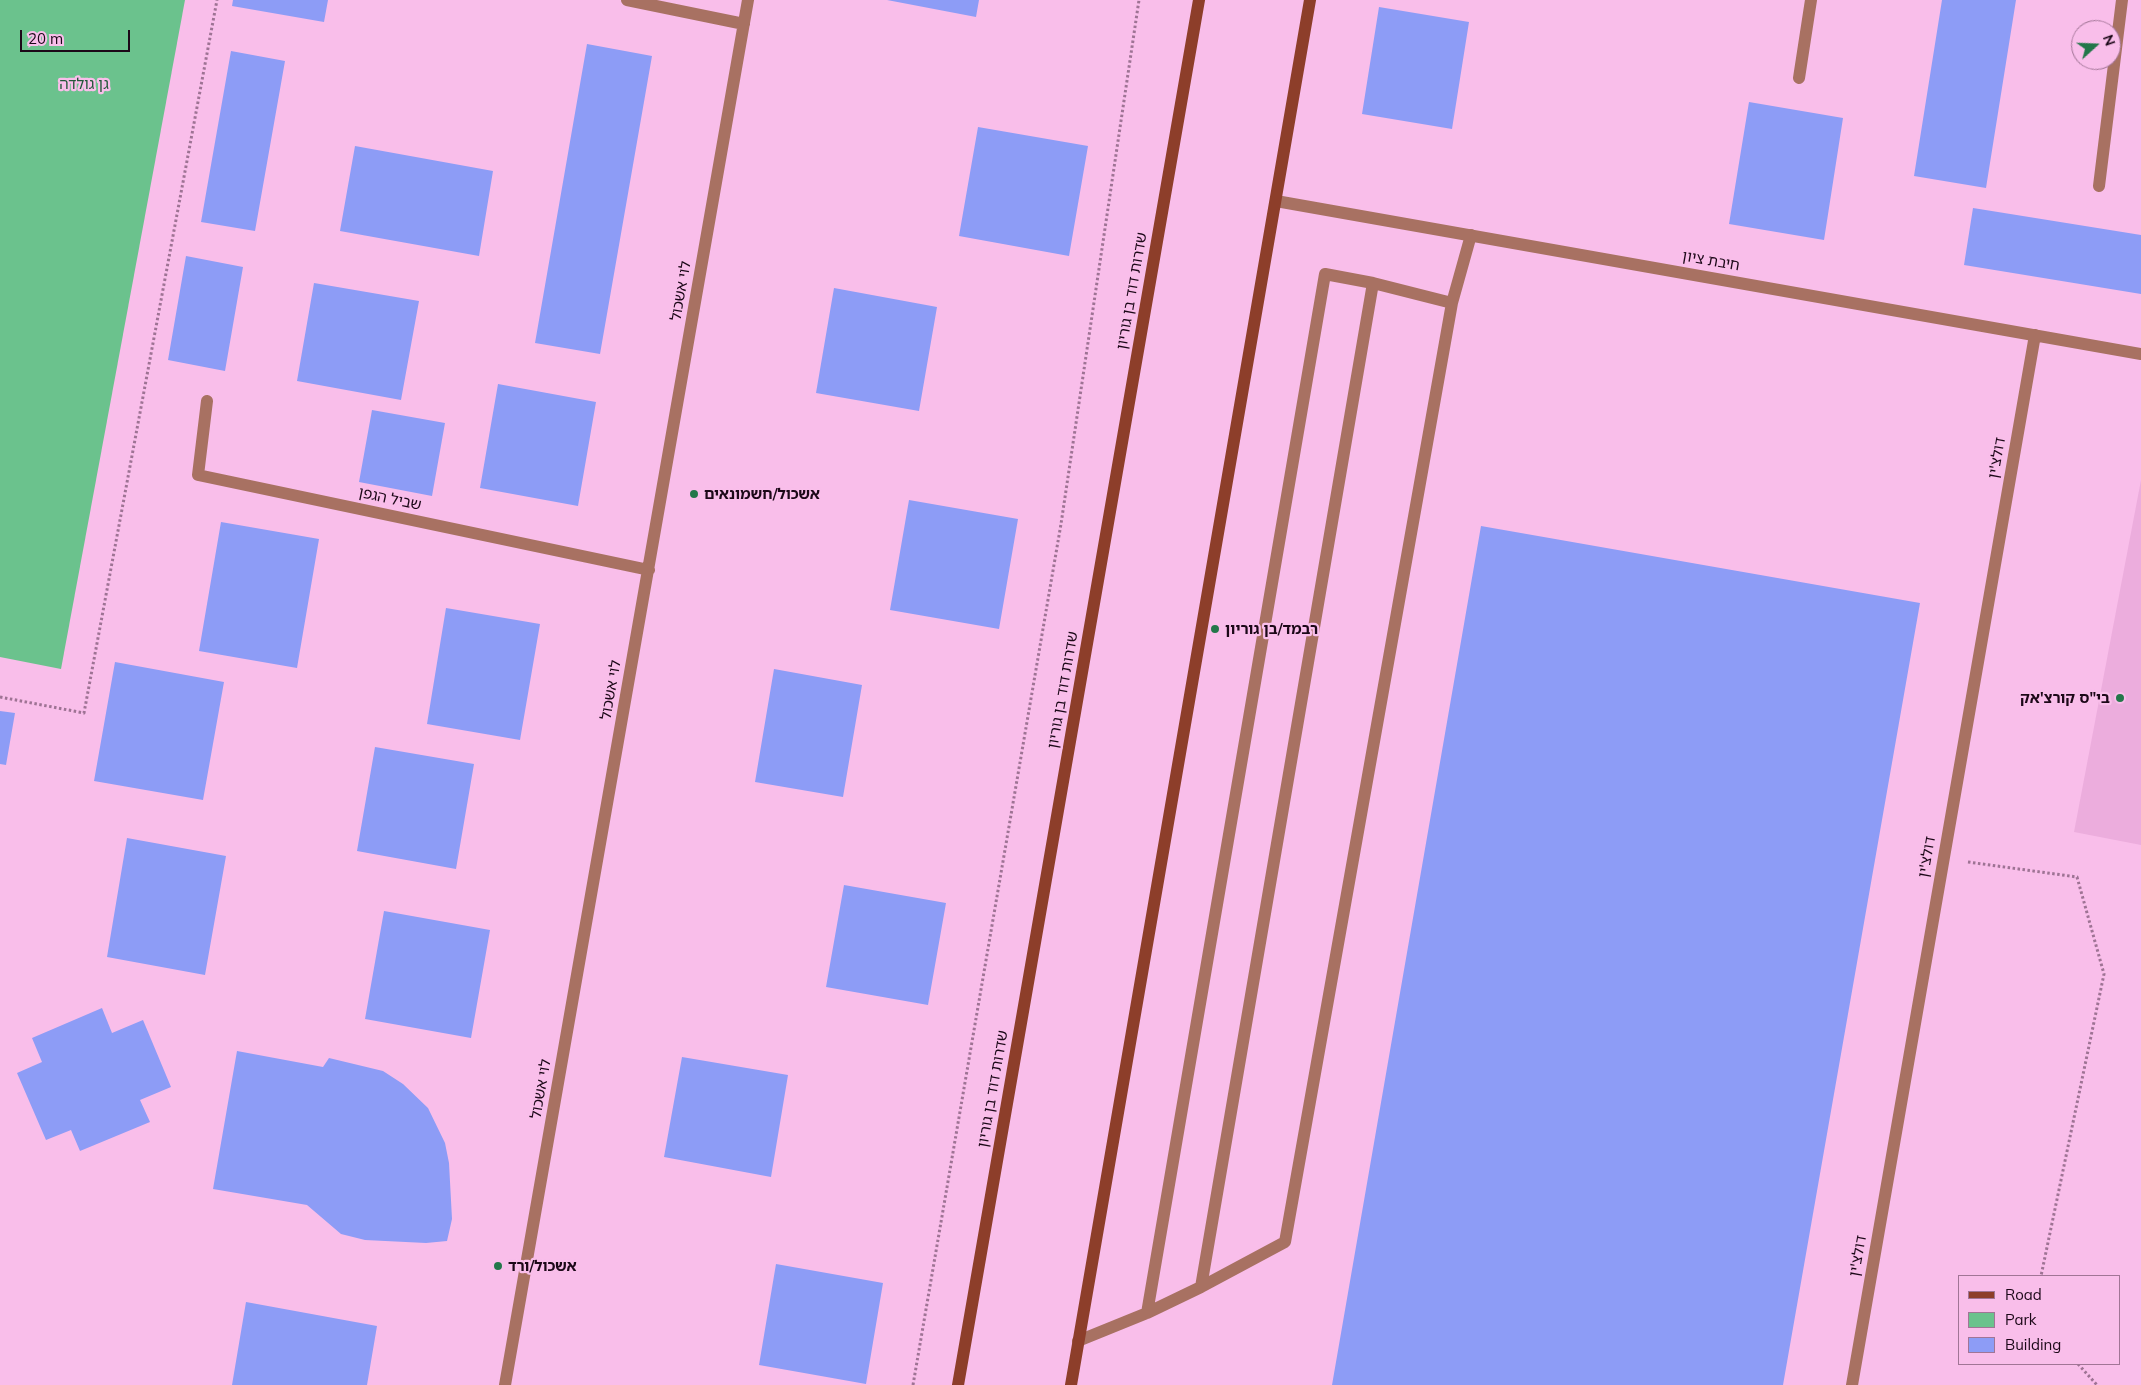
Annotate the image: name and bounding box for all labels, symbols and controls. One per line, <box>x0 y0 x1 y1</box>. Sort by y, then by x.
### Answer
scale bar <box>22 20 132 52</box>
north arrow <box>2071 20 2121 70</box>
text: 20 m <box>28 29 63 48</box>
text: N <box>2099 32 2119 48</box>
park label: גן גולדה <box>59 75 109 93</box>
street label: שדרות דוד בן גוריון <box>1113 231 1151 351</box>
street label: חיבת ציון <box>1681 247 1741 275</box>
street label: לוי אשכול <box>667 260 695 322</box>
street label: דולצ'ין <box>1985 436 2009 480</box>
street label: שביל הגפן <box>357 484 423 514</box>
place label: אשכול/חשמונאים <box>704 485 820 503</box>
marker: אשכול/חשמונאים <box>688 488 700 500</box>
place label: רבמד/בן גוריון <box>1225 620 1318 638</box>
marker: רבמד/בן גוריון <box>1209 623 1221 635</box>
street label: שדרות דוד בן גוריון <box>1044 630 1082 750</box>
street label: לוי אשכול <box>597 659 625 721</box>
place label: בי"ס קורצ'אק <box>2020 689 2110 707</box>
marker: בי"ס קורצ'אק <box>2114 692 2126 704</box>
street label: דולצ'ין <box>1915 835 1939 879</box>
street label: שדרות דוד בן גוריון <box>974 1029 1012 1149</box>
street label: לוי אשכול <box>527 1058 555 1120</box>
street label: דולצ'ין <box>1846 1234 1870 1278</box>
place label: אשכול/ורד <box>508 1257 577 1275</box>
marker: אשכול/ורד <box>492 1260 504 1272</box>
legend <box>1958 1275 2121 1365</box>
text: Road <box>2005 1285 2042 1304</box>
text: Park <box>2005 1310 2037 1329</box>
text: Building <box>2005 1335 2061 1354</box>

